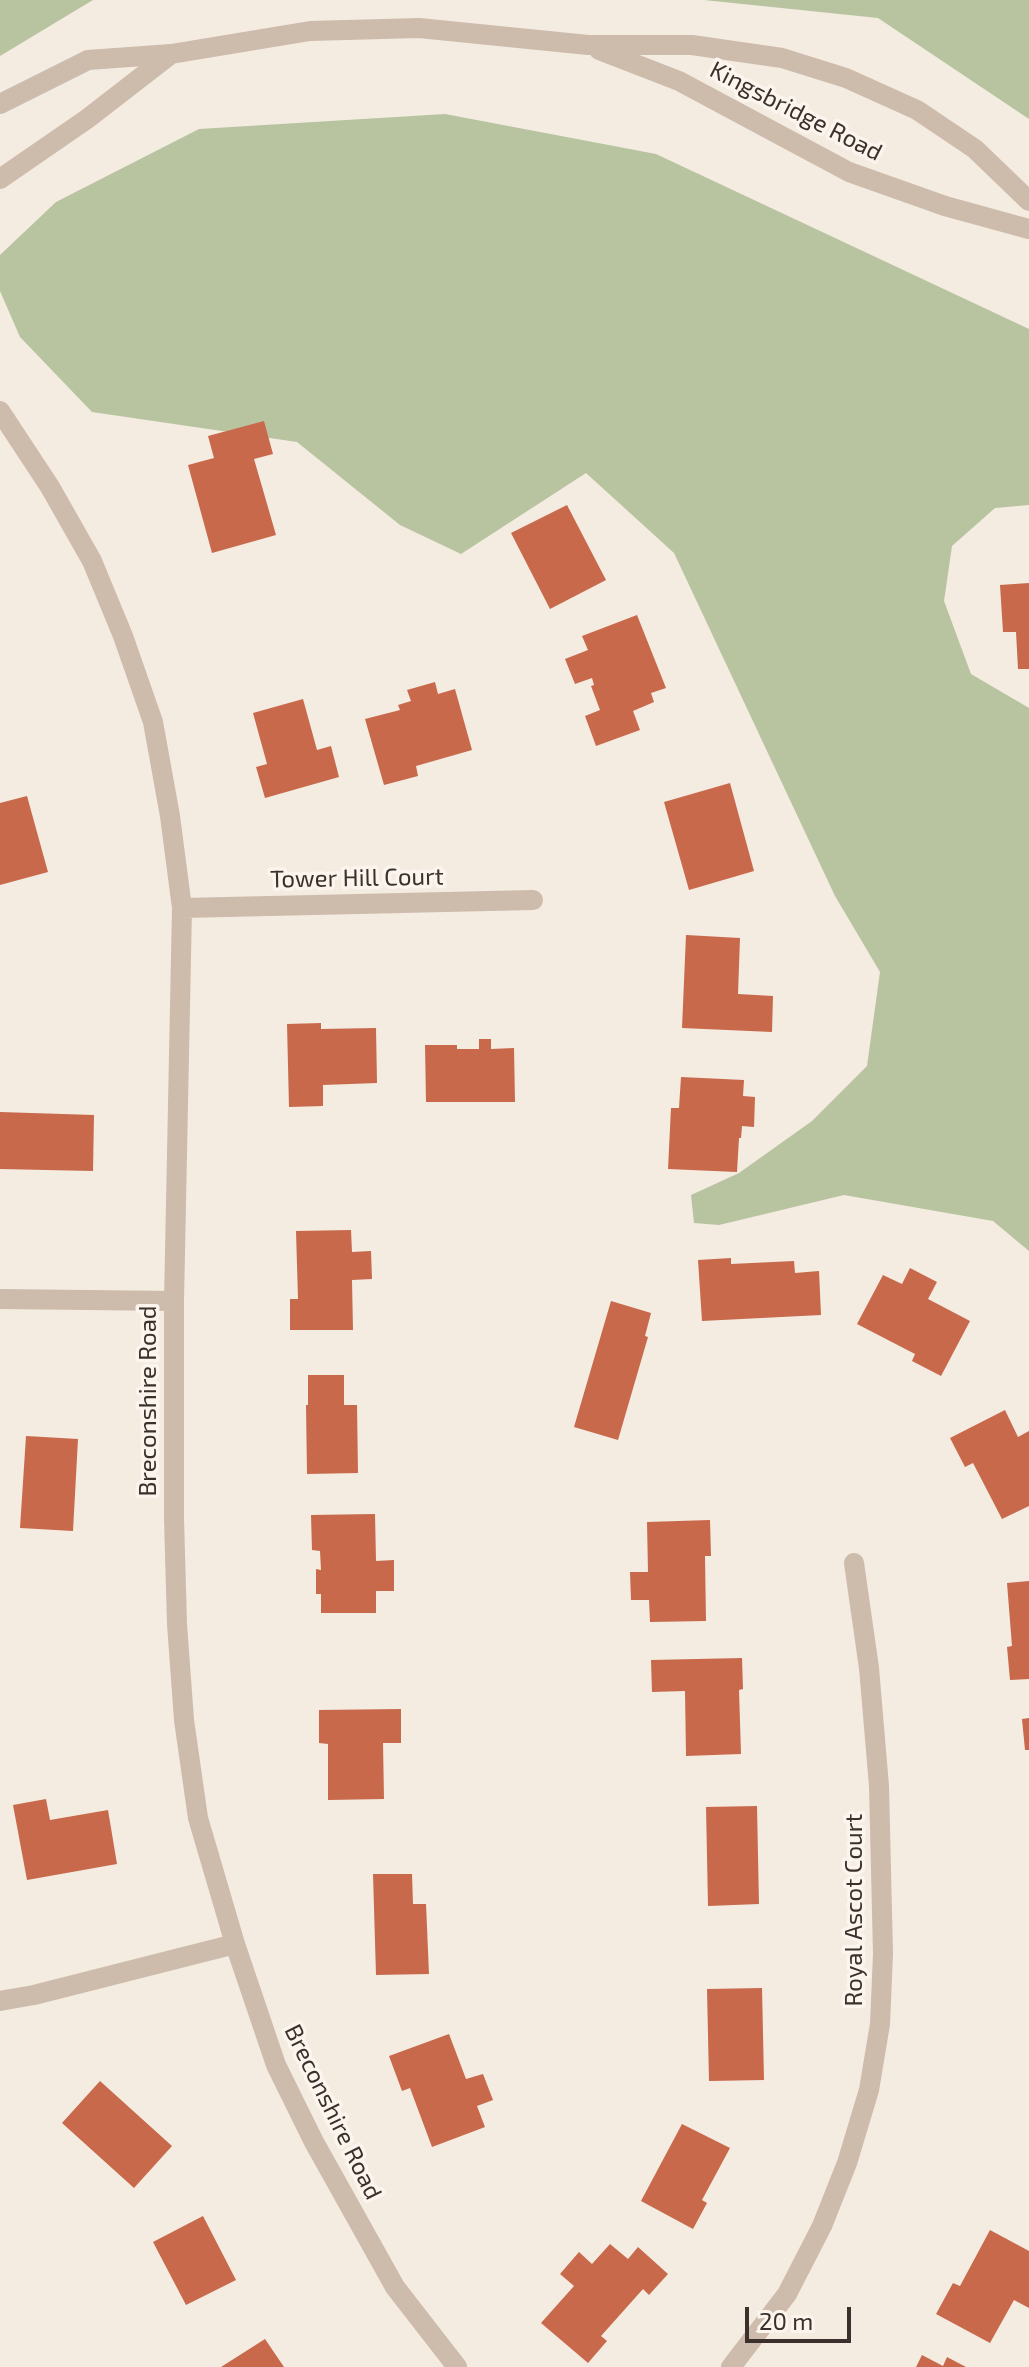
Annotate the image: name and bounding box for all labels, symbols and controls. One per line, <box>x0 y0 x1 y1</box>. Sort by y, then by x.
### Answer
street label: Kingsbridge Road <box>705 55 887 167</box>
street label: Tower Hill Court <box>270 862 444 894</box>
street label: Breconshire Road <box>134 1305 162 1497</box>
street label: Royal Ascot Court <box>840 1814 868 2006</box>
street label: Breconshire Road <box>278 2020 388 2204</box>
scale bar <box>749 2291 855 2341</box>
text: 20 m <box>759 2306 813 2335</box>

